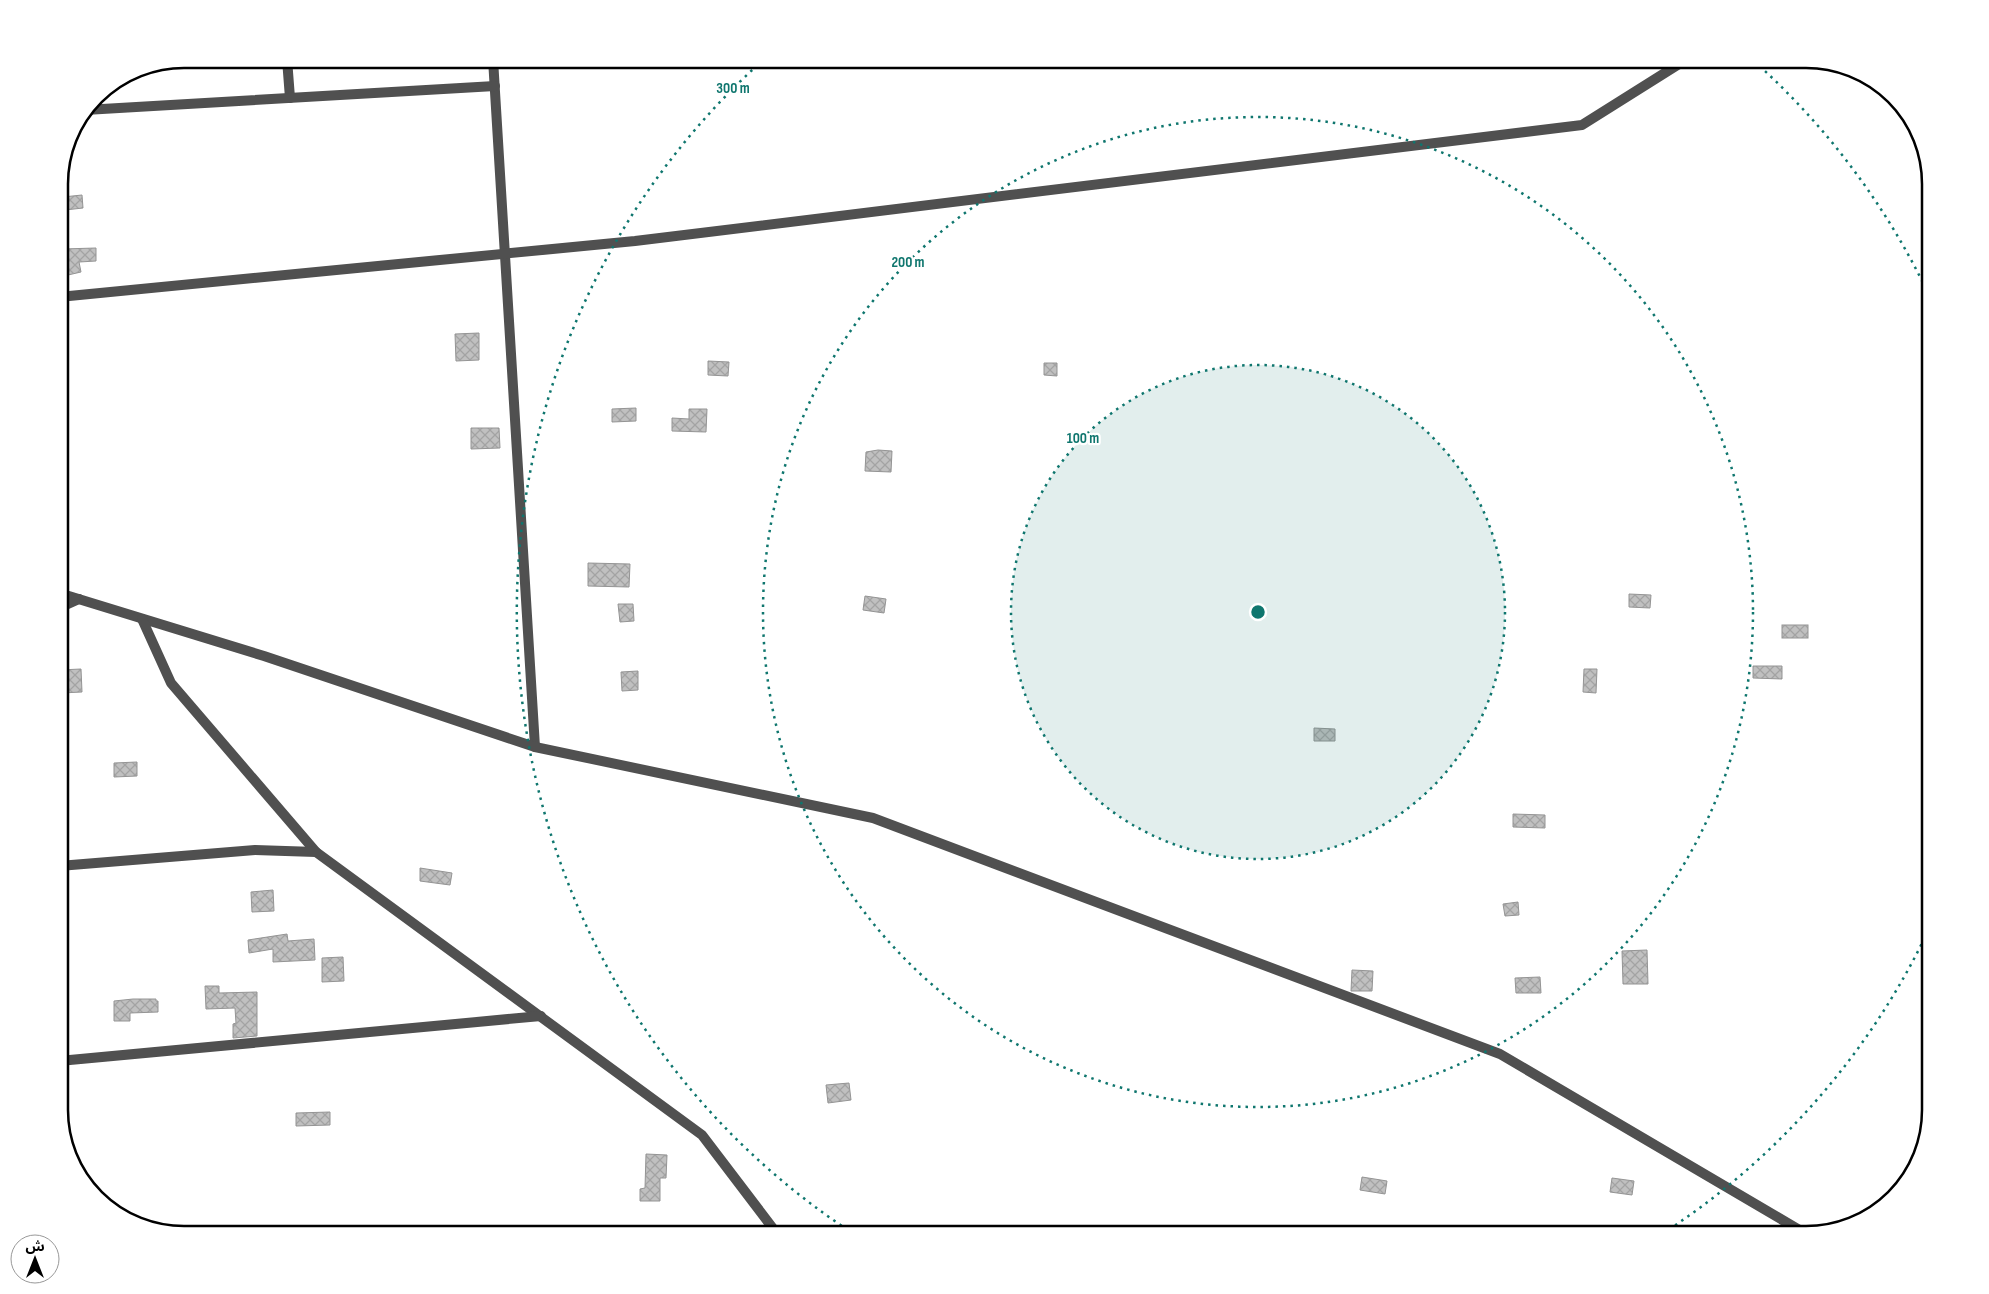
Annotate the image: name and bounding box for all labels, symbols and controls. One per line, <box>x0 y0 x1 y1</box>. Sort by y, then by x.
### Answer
text: 300 m <box>716 79 750 98</box>
text: 200 m <box>891 253 925 272</box>
text: 100 m <box>1067 429 1099 448</box>
centre of rings <box>1249 603 1267 621</box>
north arrow <box>10 1234 60 1284</box>
text: ش <box>25 1238 45 1255</box>

